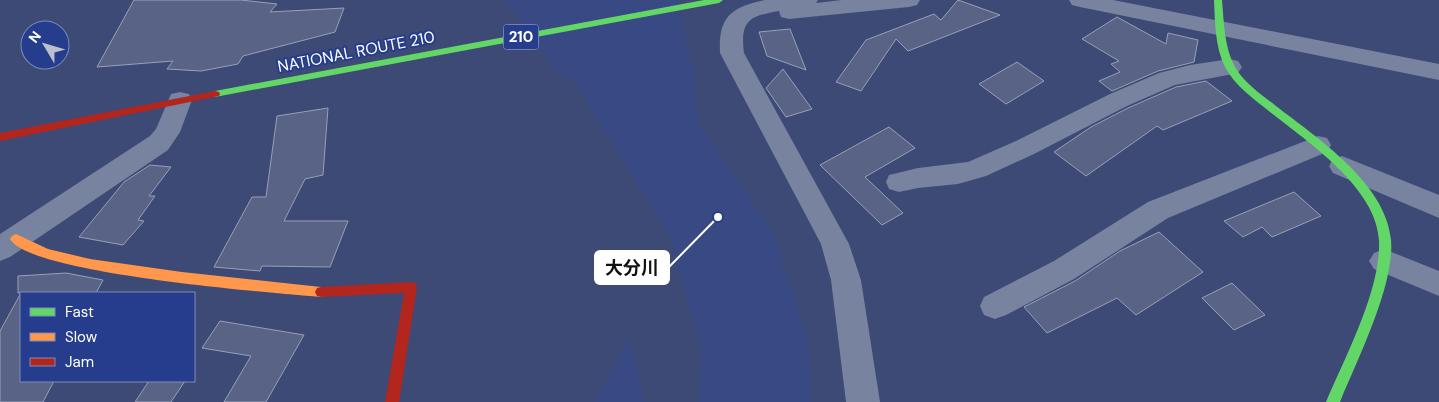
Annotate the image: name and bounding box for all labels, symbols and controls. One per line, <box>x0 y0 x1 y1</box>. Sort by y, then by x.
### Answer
north arrow <box>20 20 70 70</box>
road number: 210 <box>504 24 538 50</box>
street label: NATIONAL ROUTE 210 <box>276 26 437 77</box>
text: N <box>25 27 45 47</box>
callout: 大分川 <box>595 251 669 284</box>
text: 大分川 <box>605 256 659 280</box>
legend <box>20 292 195 382</box>
text: Fast <box>65 302 94 322</box>
text: Slow <box>65 327 98 347</box>
text: Jam <box>65 352 94 372</box>

